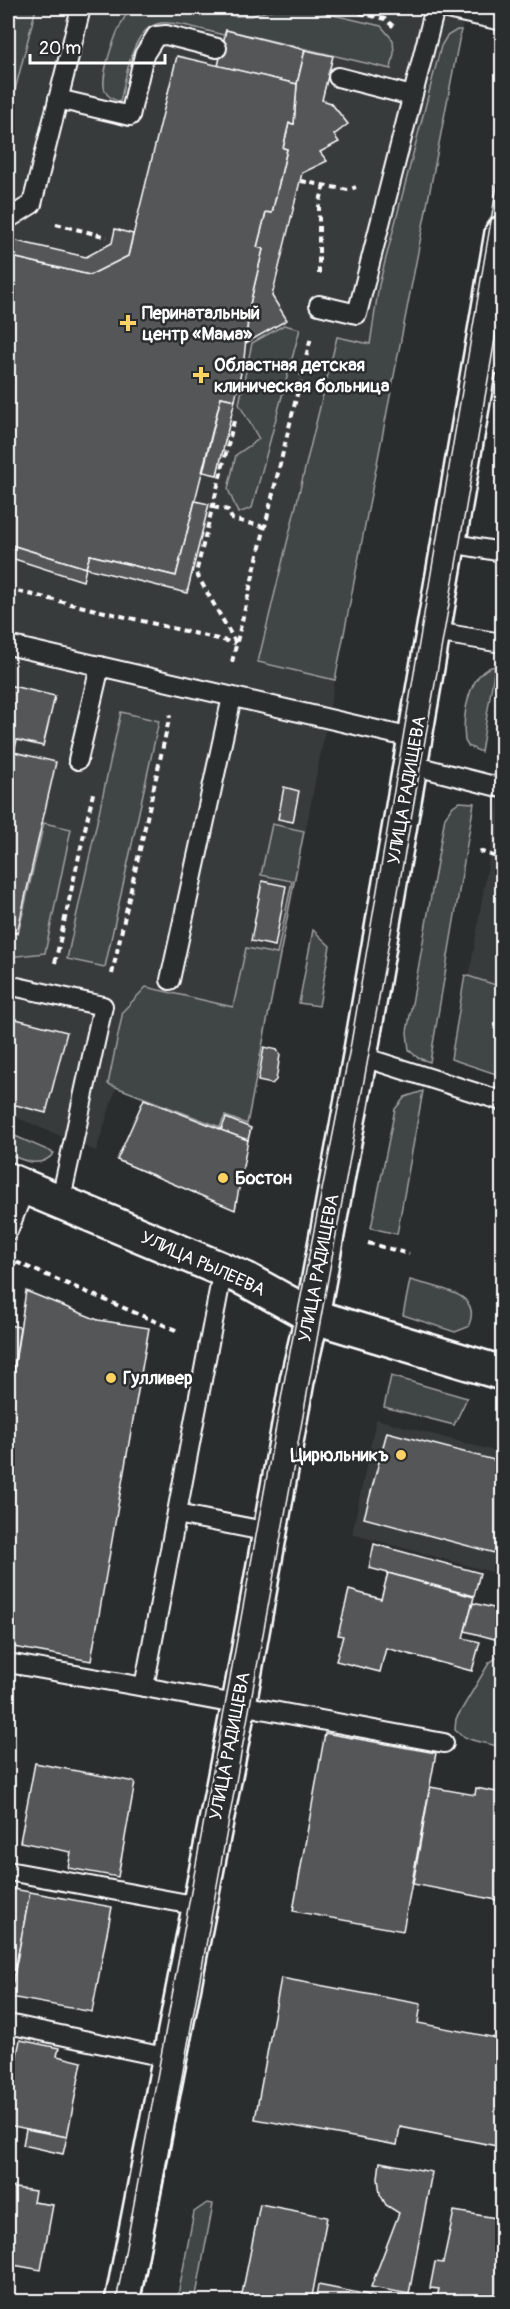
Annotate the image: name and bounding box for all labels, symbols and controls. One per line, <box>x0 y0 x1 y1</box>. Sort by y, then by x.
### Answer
scale bar <box>30 27 165 65</box>
text: 20 m <box>39 37 81 60</box>
place label: Перинатальный центр «Мама» <box>142 302 260 346</box>
marker: Перинатальный центр «Мама» <box>119 314 137 332</box>
place label: Областная детская клиническая больница <box>214 354 390 398</box>
marker: Областная детская клиническая больница <box>192 366 210 384</box>
street label: УЛИЦА РАДИЩЕВА <box>383 714 431 866</box>
place label: Бостон <box>235 1167 292 1190</box>
marker: Бостон <box>216 1171 230 1185</box>
street label: УЛИЦА РАДИЩЕВА <box>293 1192 345 1344</box>
street label: УЛИЦА РЫЛЕЕВА <box>137 1226 269 1302</box>
place label: Гулливер <box>123 1367 193 1390</box>
marker: Гулливер <box>104 1371 118 1385</box>
place label: Цирюльникъ <box>291 1444 389 1467</box>
marker: Цирюльникъ <box>394 1448 408 1462</box>
street label: УЛИЦА РАДИЩЕВА <box>204 1670 256 1822</box>

